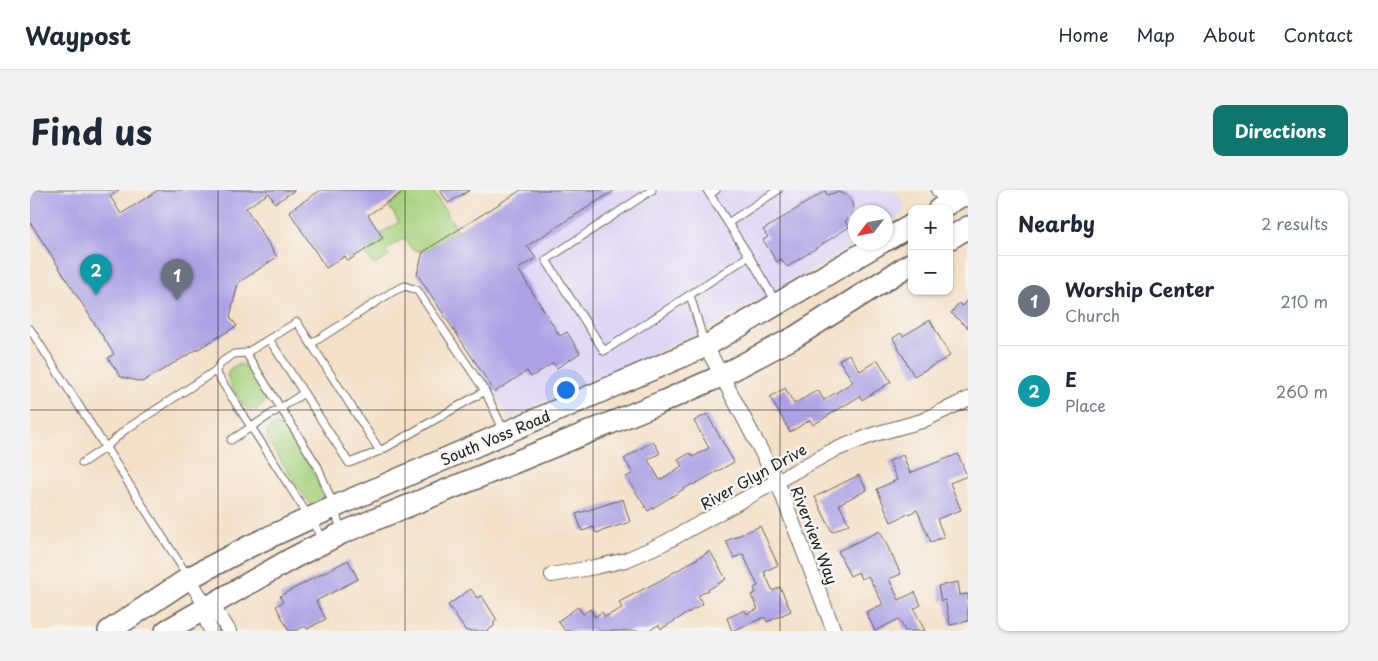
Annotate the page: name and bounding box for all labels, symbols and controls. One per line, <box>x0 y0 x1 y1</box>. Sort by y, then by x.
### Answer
text: Waypost <box>25 17 131 53</box>
text: Home <box>1058 21 1108 48</box>
text: Map <box>1136 21 1175 48</box>
text: About <box>1203 21 1255 48</box>
text: Contact <box>1283 21 1353 48</box>
text: Find us <box>30 104 152 157</box>
button: Directions <box>1213 105 1348 156</box>
north arrow <box>848 205 893 250</box>
map controls <box>908 205 953 295</box>
button: + <box>908 205 953 250</box>
text: Nearby <box>1018 207 1095 239</box>
text: 2 results <box>1261 211 1328 235</box>
button: − <box>908 250 953 295</box>
pin: 2 <box>80 254 112 295</box>
pin: 1 <box>161 259 193 300</box>
text: Worship Center <box>1065 275 1214 303</box>
text: 1 <box>1030 289 1038 313</box>
text: 210 m <box>1280 289 1328 313</box>
text: Church <box>1065 303 1120 327</box>
text: E <box>1065 365 1077 393</box>
your location <box>553 377 579 403</box>
text: 2 <box>1028 379 1040 403</box>
text: 260 m <box>1276 379 1328 403</box>
text: Place <box>1065 393 1106 417</box>
street label: South Voss Road <box>436 403 554 471</box>
street label: River Glyn Drive <box>696 437 811 515</box>
street label: Riverview Way <box>786 482 844 588</box>

